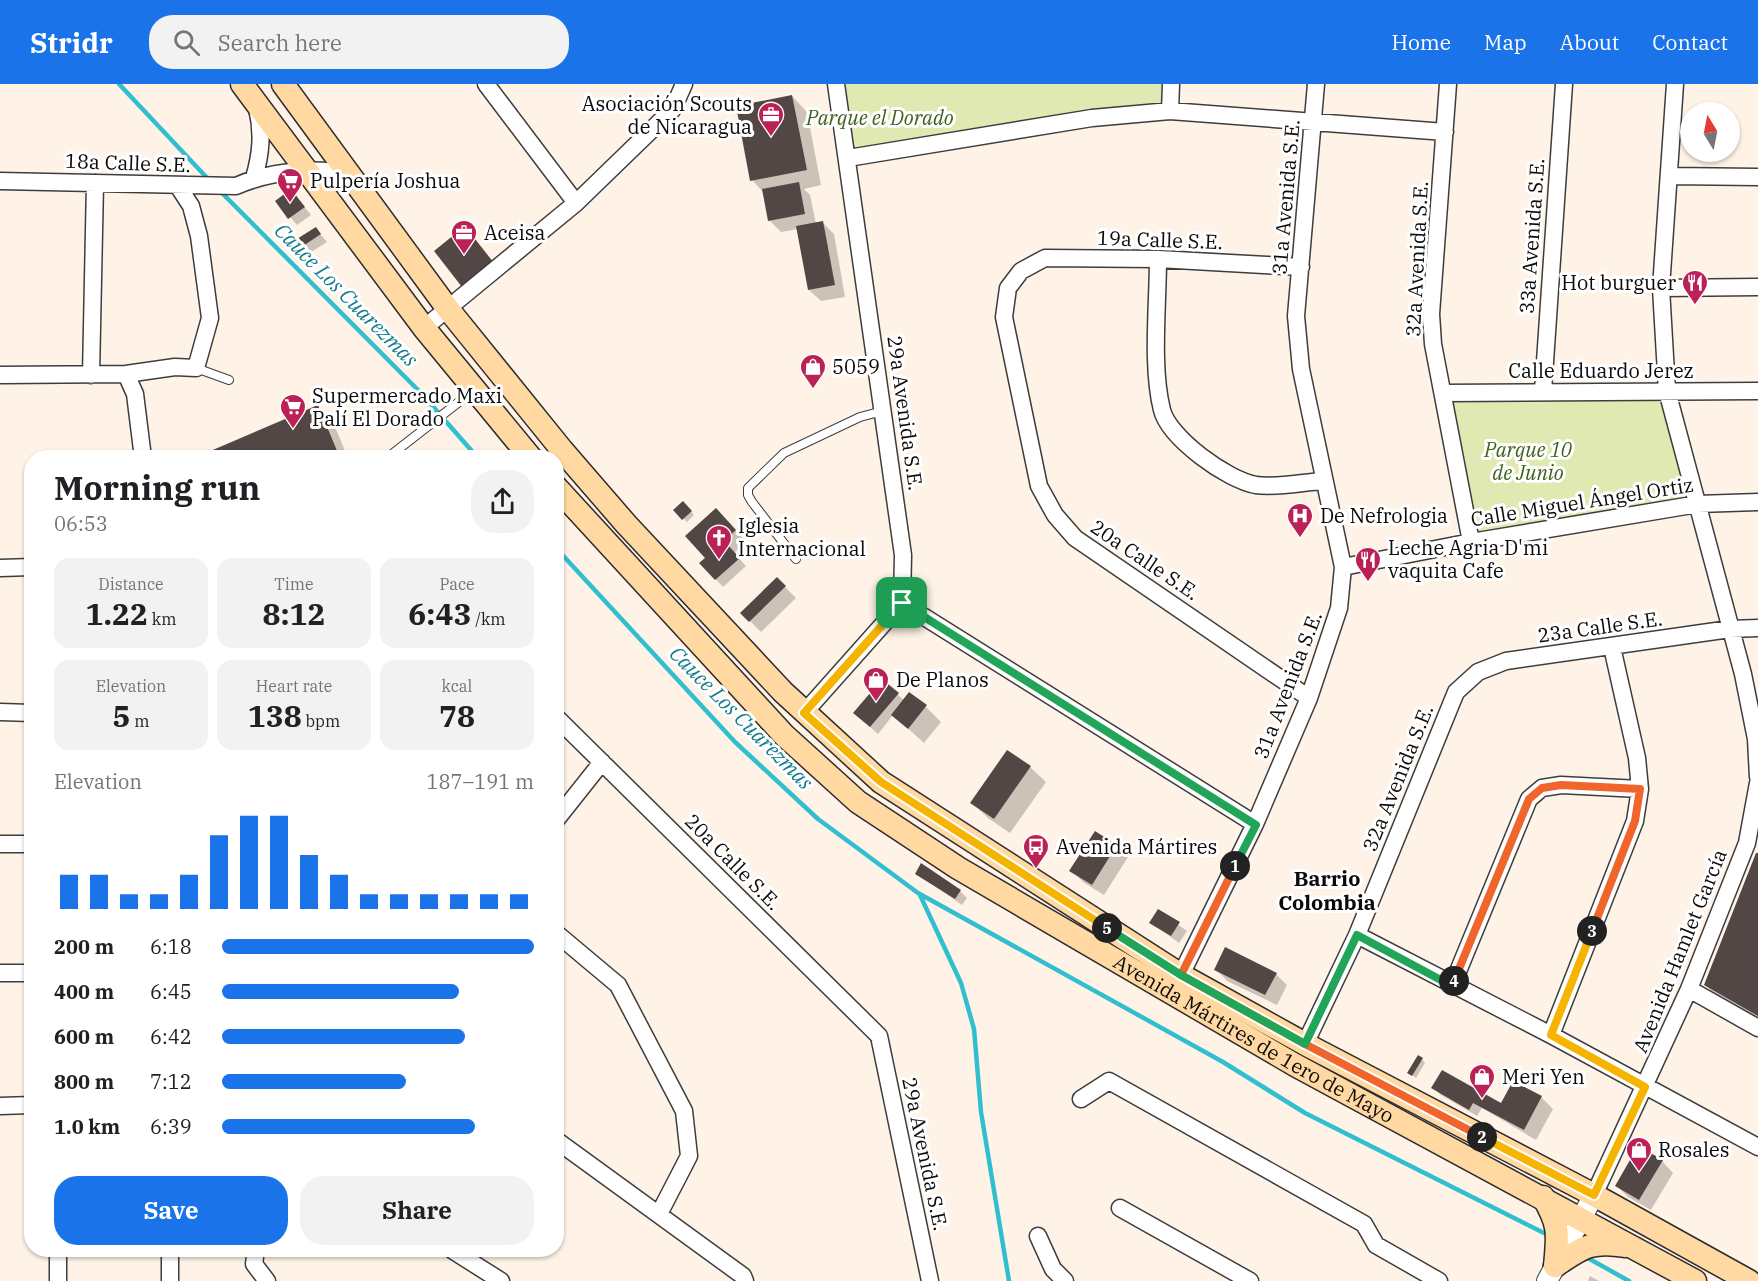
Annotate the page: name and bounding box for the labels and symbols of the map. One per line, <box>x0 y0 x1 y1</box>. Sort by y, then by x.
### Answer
place label: Asociación Scouts de Nicaragua <box>582 90 752 140</box>
office icon: Asociación Scouts de Nicaragua <box>756 100 786 138</box>
north arrow <box>1680 102 1740 162</box>
park label: Parque el Dorado <box>805 104 954 131</box>
street label: 31a Avenida S.E. <box>1265 118 1306 276</box>
street label: 18a Calle S.E. <box>65 147 191 178</box>
street label: 33a Avenida S.E. <box>1513 157 1550 315</box>
supermarket icon: Pulpería Joshua <box>275 166 305 204</box>
place label: Pulpería Joshua <box>310 167 461 194</box>
street label: 32a Avenida S.E. <box>1399 180 1434 338</box>
water label: Cauce Los Cuarezmas <box>269 216 425 372</box>
office icon: Aceisa <box>449 218 479 256</box>
place label: Aceisa <box>484 219 546 246</box>
street label: 19a Calle S.E. <box>1097 224 1223 255</box>
restaurant icon: Hot burguer <box>1680 268 1710 306</box>
place label: Hot burguer <box>1561 269 1676 296</box>
street label: 29a Avenida S.E. <box>881 334 930 492</box>
shop icon: 5059 <box>798 352 828 390</box>
place label: 5059 <box>832 353 880 380</box>
street label: Calle Eduardo Jerez <box>1508 357 1694 384</box>
place label: Supermercado Maxi Palí El Dorado <box>312 382 502 432</box>
supermarket icon: Supermercado Maxi Palí El Dorado <box>278 392 308 430</box>
park label: Parque 10 de Junio <box>1483 436 1572 486</box>
street label: Calle Miguel Ángel Ortiz <box>1469 471 1695 532</box>
hospital icon: De Nefrologia <box>1285 501 1315 539</box>
place label: De Nefrologia <box>1320 502 1448 529</box>
place label: Iglesia Internacional <box>738 512 866 562</box>
street label: 20a Calle S.E. <box>1086 513 1205 606</box>
church icon: Iglesia Internacional <box>704 523 734 561</box>
place label: Leche Agria D'mi vaquita Cafe <box>1388 534 1548 584</box>
restaurant icon: Leche Agria D'mi vaquita Cafe <box>1353 545 1383 583</box>
pin <box>876 577 927 628</box>
street label: 23a Calle S.E. <box>1536 604 1664 649</box>
street label: 31a Avenida S.E. <box>1247 607 1328 763</box>
water label: Cauce Los Cuarezmas <box>664 639 820 795</box>
shop icon: De Planos <box>861 665 891 703</box>
place label: De Planos <box>896 666 989 693</box>
street label: 32a Avenida S.E. <box>1356 700 1439 855</box>
street label: 20a Calle S.E. <box>679 808 787 916</box>
bus stop icon: Avenida Mártires <box>1021 832 1051 870</box>
place label: Avenida Mártires <box>1056 833 1217 860</box>
street label: Avenida Hamlet García <box>1626 845 1733 1057</box>
pin: 1 <box>1220 851 1250 881</box>
district label: Barrio Colombia <box>1278 864 1376 916</box>
pin: 5 <box>1092 913 1122 943</box>
pin: 3 <box>1577 916 1607 946</box>
street label: Avenida Mártires de 1ero de Mayo <box>1109 948 1399 1129</box>
pin: 4 <box>1439 966 1469 996</box>
shop icon: Meri Yen <box>1467 1062 1497 1100</box>
place label: Meri Yen <box>1502 1063 1585 1090</box>
street label: 29a Avenida S.E. <box>896 1075 955 1233</box>
pin: 2 <box>1467 1122 1497 1152</box>
shop icon: Rosales <box>1624 1135 1654 1173</box>
place label: Rosales <box>1658 1136 1730 1163</box>

